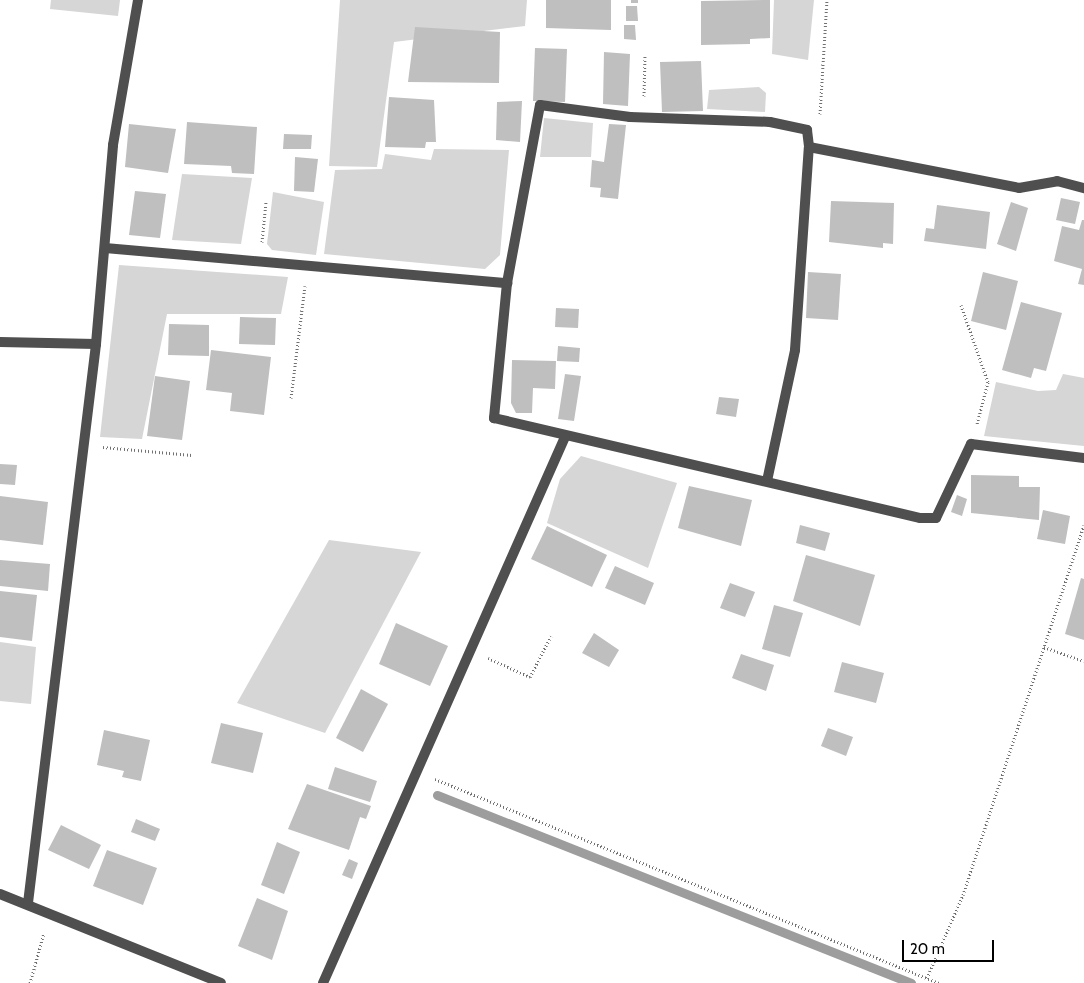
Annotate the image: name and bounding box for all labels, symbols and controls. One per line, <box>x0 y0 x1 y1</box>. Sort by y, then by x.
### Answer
scale bar <box>904 930 996 962</box>
text: 20 m <box>910 940 945 958</box>

